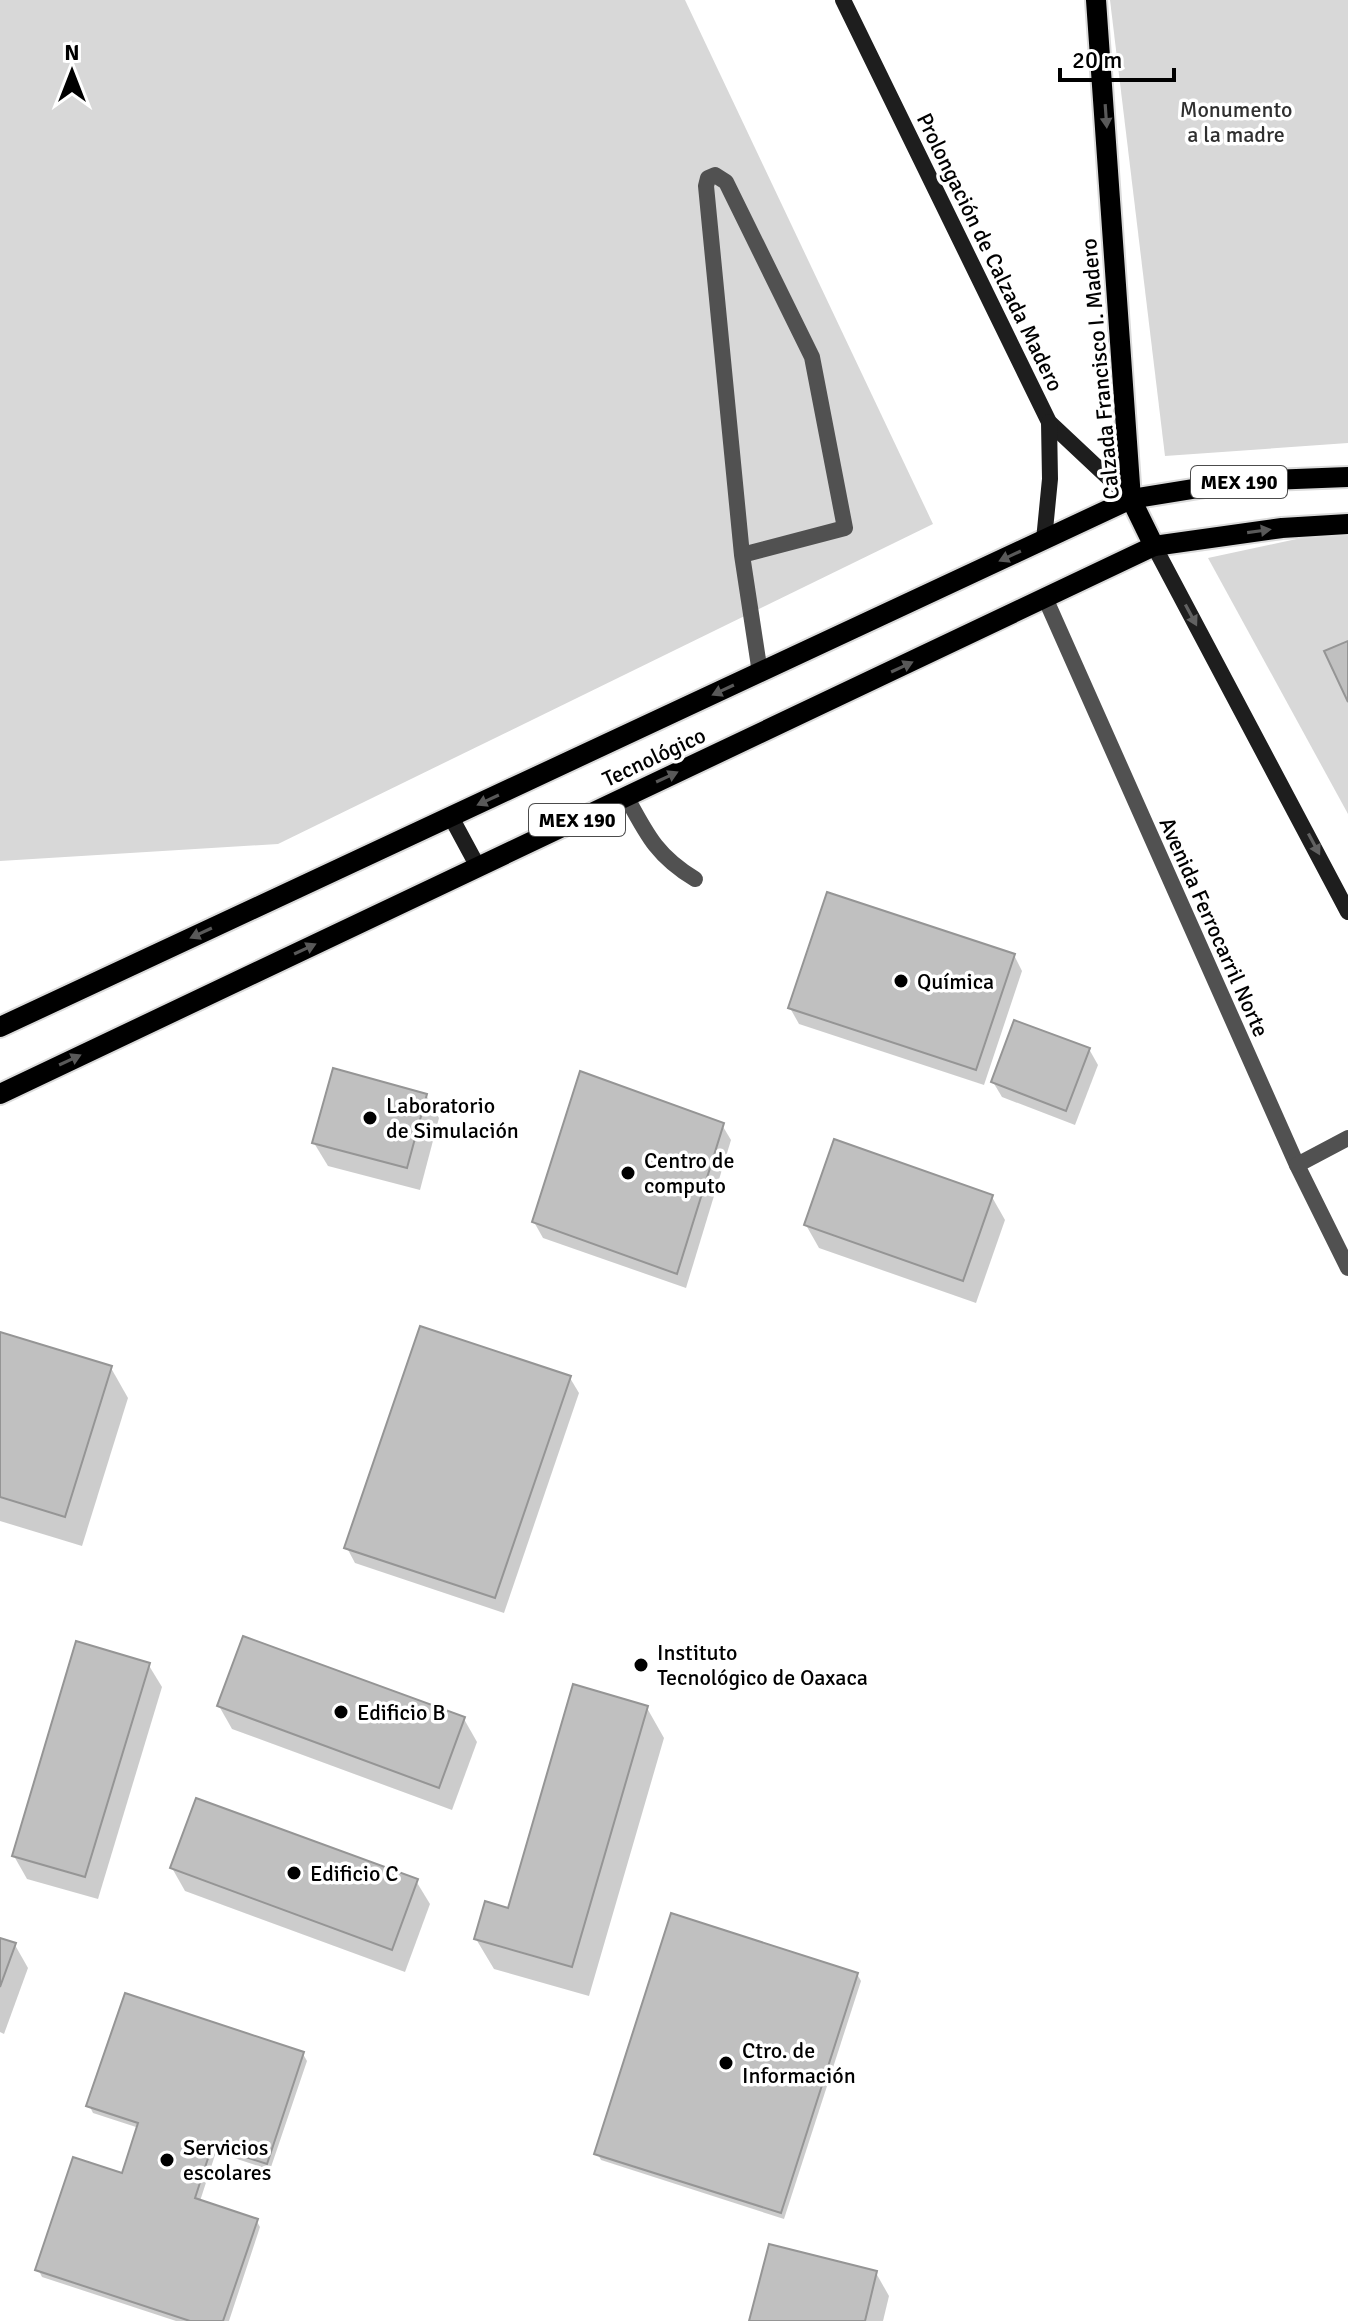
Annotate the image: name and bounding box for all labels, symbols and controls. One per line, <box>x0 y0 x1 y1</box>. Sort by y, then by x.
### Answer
north arrow <box>32 32 112 112</box>
scale bar <box>1060 32 1174 82</box>
text: N <box>64 39 80 66</box>
text: 20 m <box>1072 45 1122 75</box>
park label: Monumento a la madre <box>1180 96 1292 148</box>
one-way arrow <box>1099 104 1112 129</box>
street label: Prolongación de Calzada Madero <box>911 108 1069 396</box>
street label: Calzada Francisco I. Madero <box>1075 237 1125 501</box>
road number: MEX 190 <box>1191 466 1287 498</box>
one-way arrow <box>1247 524 1272 537</box>
one-way arrow <box>998 549 1021 563</box>
one-way arrow <box>1185 603 1198 626</box>
one-way arrow <box>891 661 914 674</box>
one-way arrow <box>712 683 735 697</box>
street label: Tecnológico <box>598 721 710 793</box>
one-way arrow <box>655 770 678 784</box>
one-way arrow <box>476 793 499 807</box>
road number: MEX 190 <box>529 804 625 836</box>
street label: Avenida Ferrocarril Norte <box>1153 813 1275 1041</box>
one-way arrow <box>1308 832 1321 855</box>
one-way arrow <box>190 926 213 940</box>
one-way arrow <box>294 942 317 956</box>
place label: Química <box>917 968 994 995</box>
marker: Química <box>892 972 910 990</box>
one-way arrow <box>59 1053 82 1067</box>
place label: Laboratorio de Simulación <box>386 1092 519 1144</box>
marker: Laboratorio de Simulación <box>361 1109 379 1127</box>
place label: Centro de computo <box>644 1147 734 1199</box>
marker: Centro de computo <box>619 1164 637 1182</box>
place label: Instituto Tecnológico de Oaxaca <box>657 1639 868 1691</box>
marker: Instituto Tecnológico de Oaxaca <box>632 1656 650 1674</box>
place label: Edificio B <box>357 1699 446 1726</box>
marker: Edificio B <box>332 1703 350 1721</box>
place label: Edificio C <box>310 1860 399 1887</box>
marker: Edificio C <box>285 1864 303 1882</box>
place label: Ctro. de Información <box>742 2037 856 2089</box>
marker: Ctro. de Información <box>717 2054 735 2072</box>
place label: Servicios escolares <box>183 2134 271 2186</box>
marker: Servicios escolares <box>158 2151 176 2169</box>

